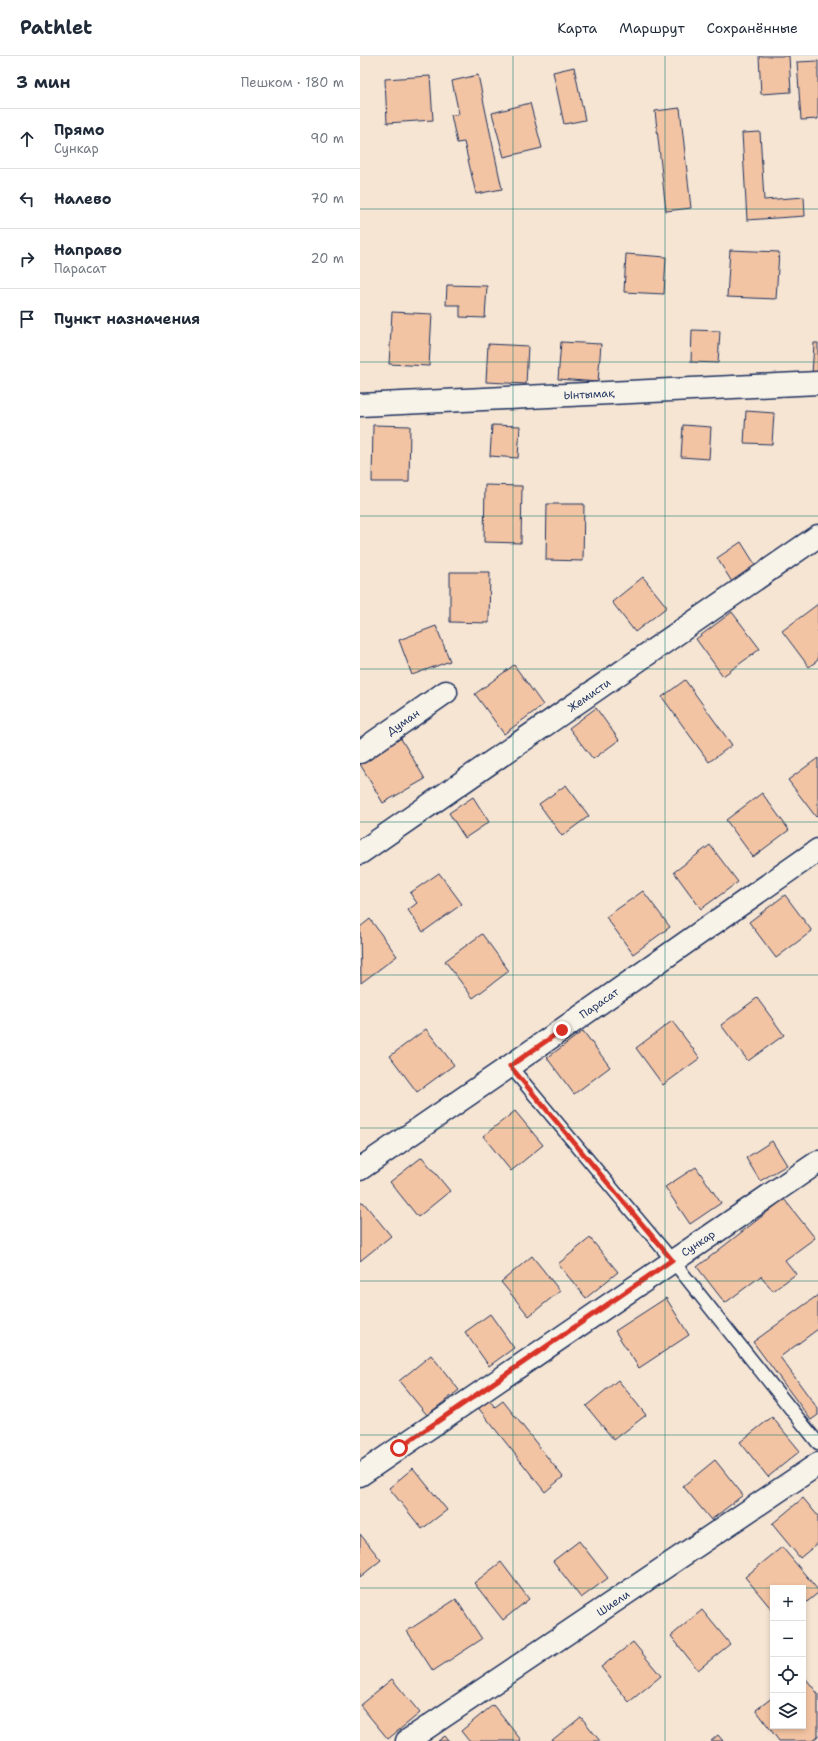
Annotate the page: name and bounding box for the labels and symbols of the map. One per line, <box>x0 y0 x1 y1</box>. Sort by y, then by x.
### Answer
street label: Ынтымақ <box>563 386 616 403</box>
street label: Жемисти <box>565 675 614 716</box>
street label: Думан <box>384 706 423 739</box>
street label: Парасат <box>577 984 622 1022</box>
route end <box>553 1021 571 1039</box>
street label: Сункар <box>678 1227 718 1260</box>
route start <box>390 1439 408 1457</box>
street label: Шиели <box>594 1587 633 1620</box>

